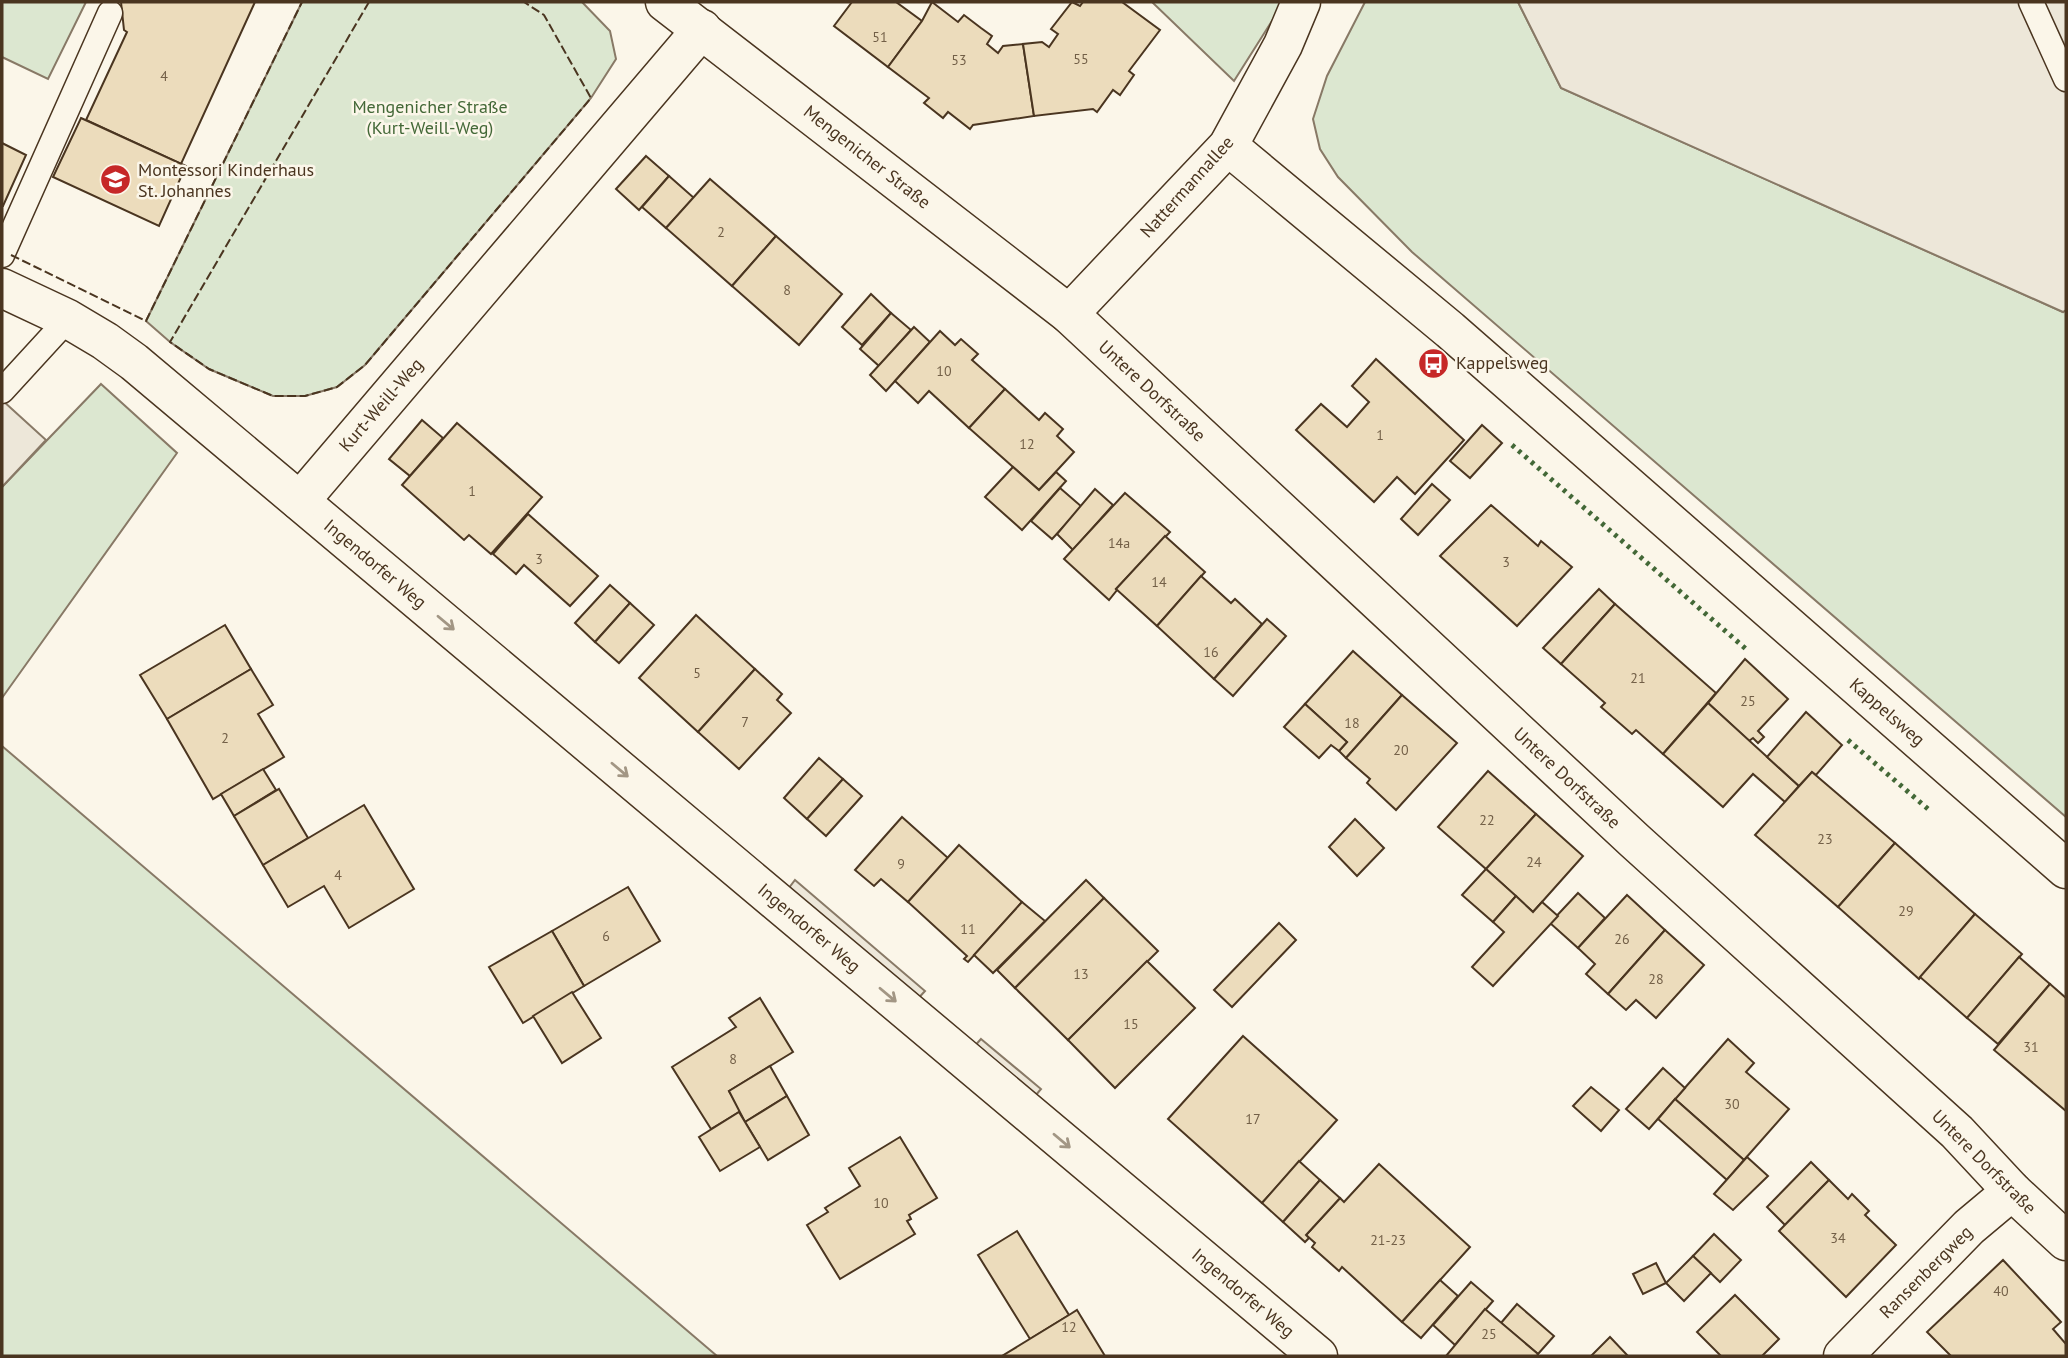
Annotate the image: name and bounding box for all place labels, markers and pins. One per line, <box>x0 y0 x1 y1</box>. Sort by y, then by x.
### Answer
place label: Montessori Kinderhaus St. Johannes <box>138 158 314 202</box>
school or university icon: Montessori Kinderhaus St. Johannes <box>98 163 132 197</box>
bus stop icon: Kappelsweg <box>1416 346 1450 380</box>
place label: Kappelsweg <box>1456 351 1549 374</box>

